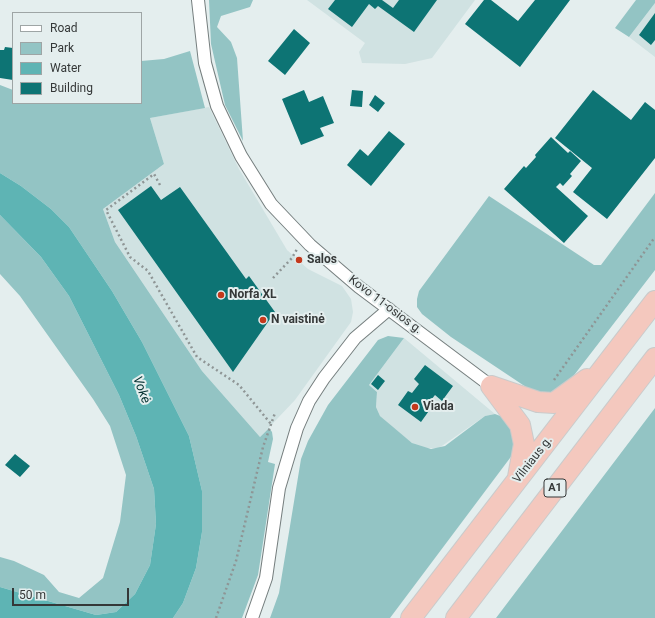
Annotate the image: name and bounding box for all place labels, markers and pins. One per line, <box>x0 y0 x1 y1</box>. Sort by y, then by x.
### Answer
place label: Salos <box>307 253 337 267</box>
marker: Salos <box>294 255 304 265</box>
place label: Norfa XL <box>229 288 277 302</box>
marker: Norfa XL <box>216 290 226 300</box>
place label: N vaistinė <box>271 313 325 327</box>
marker: N vaistinė <box>258 315 268 325</box>
place label: Viada <box>423 400 454 414</box>
marker: Viada <box>410 402 420 412</box>

